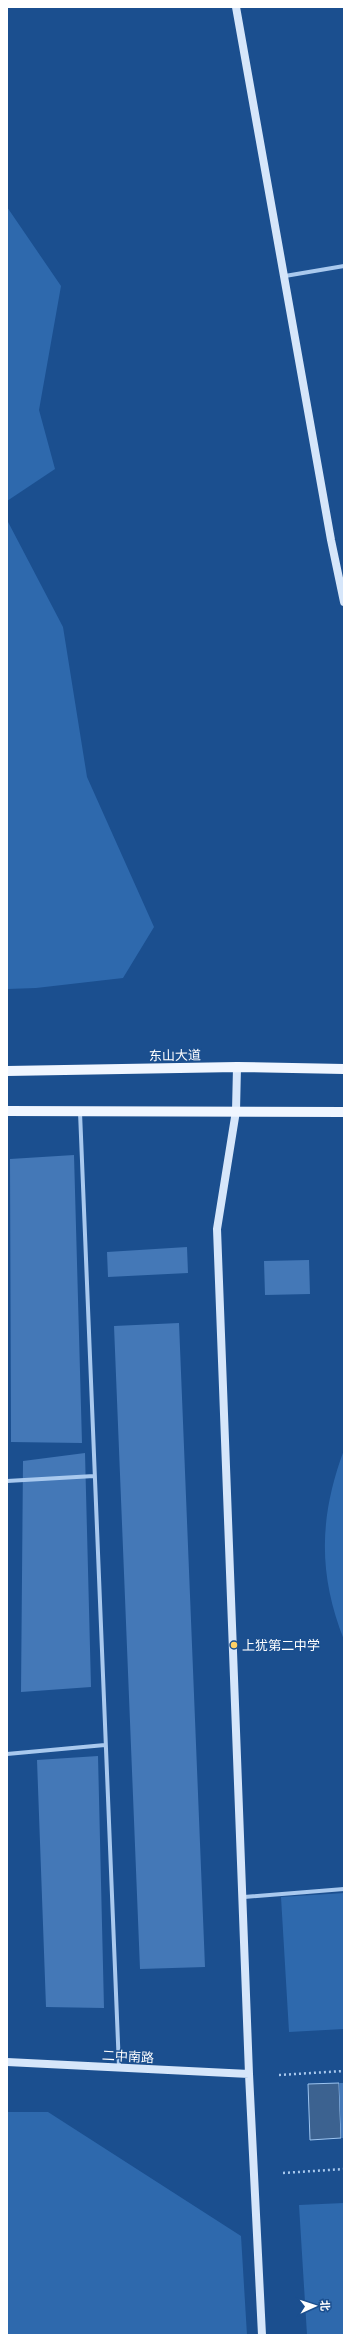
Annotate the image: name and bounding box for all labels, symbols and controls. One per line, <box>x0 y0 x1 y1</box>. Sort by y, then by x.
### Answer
street label: 东山大道 <box>149 1047 201 1063</box>
place label: 上犹第二中学 <box>242 1637 320 1653</box>
marker: 上犹第二中学 <box>229 1640 239 1650</box>
street label: 二中南路 <box>102 2047 154 2065</box>
north arrow <box>295 2286 335 2326</box>
text: 北 <box>319 2300 332 2311</box>

